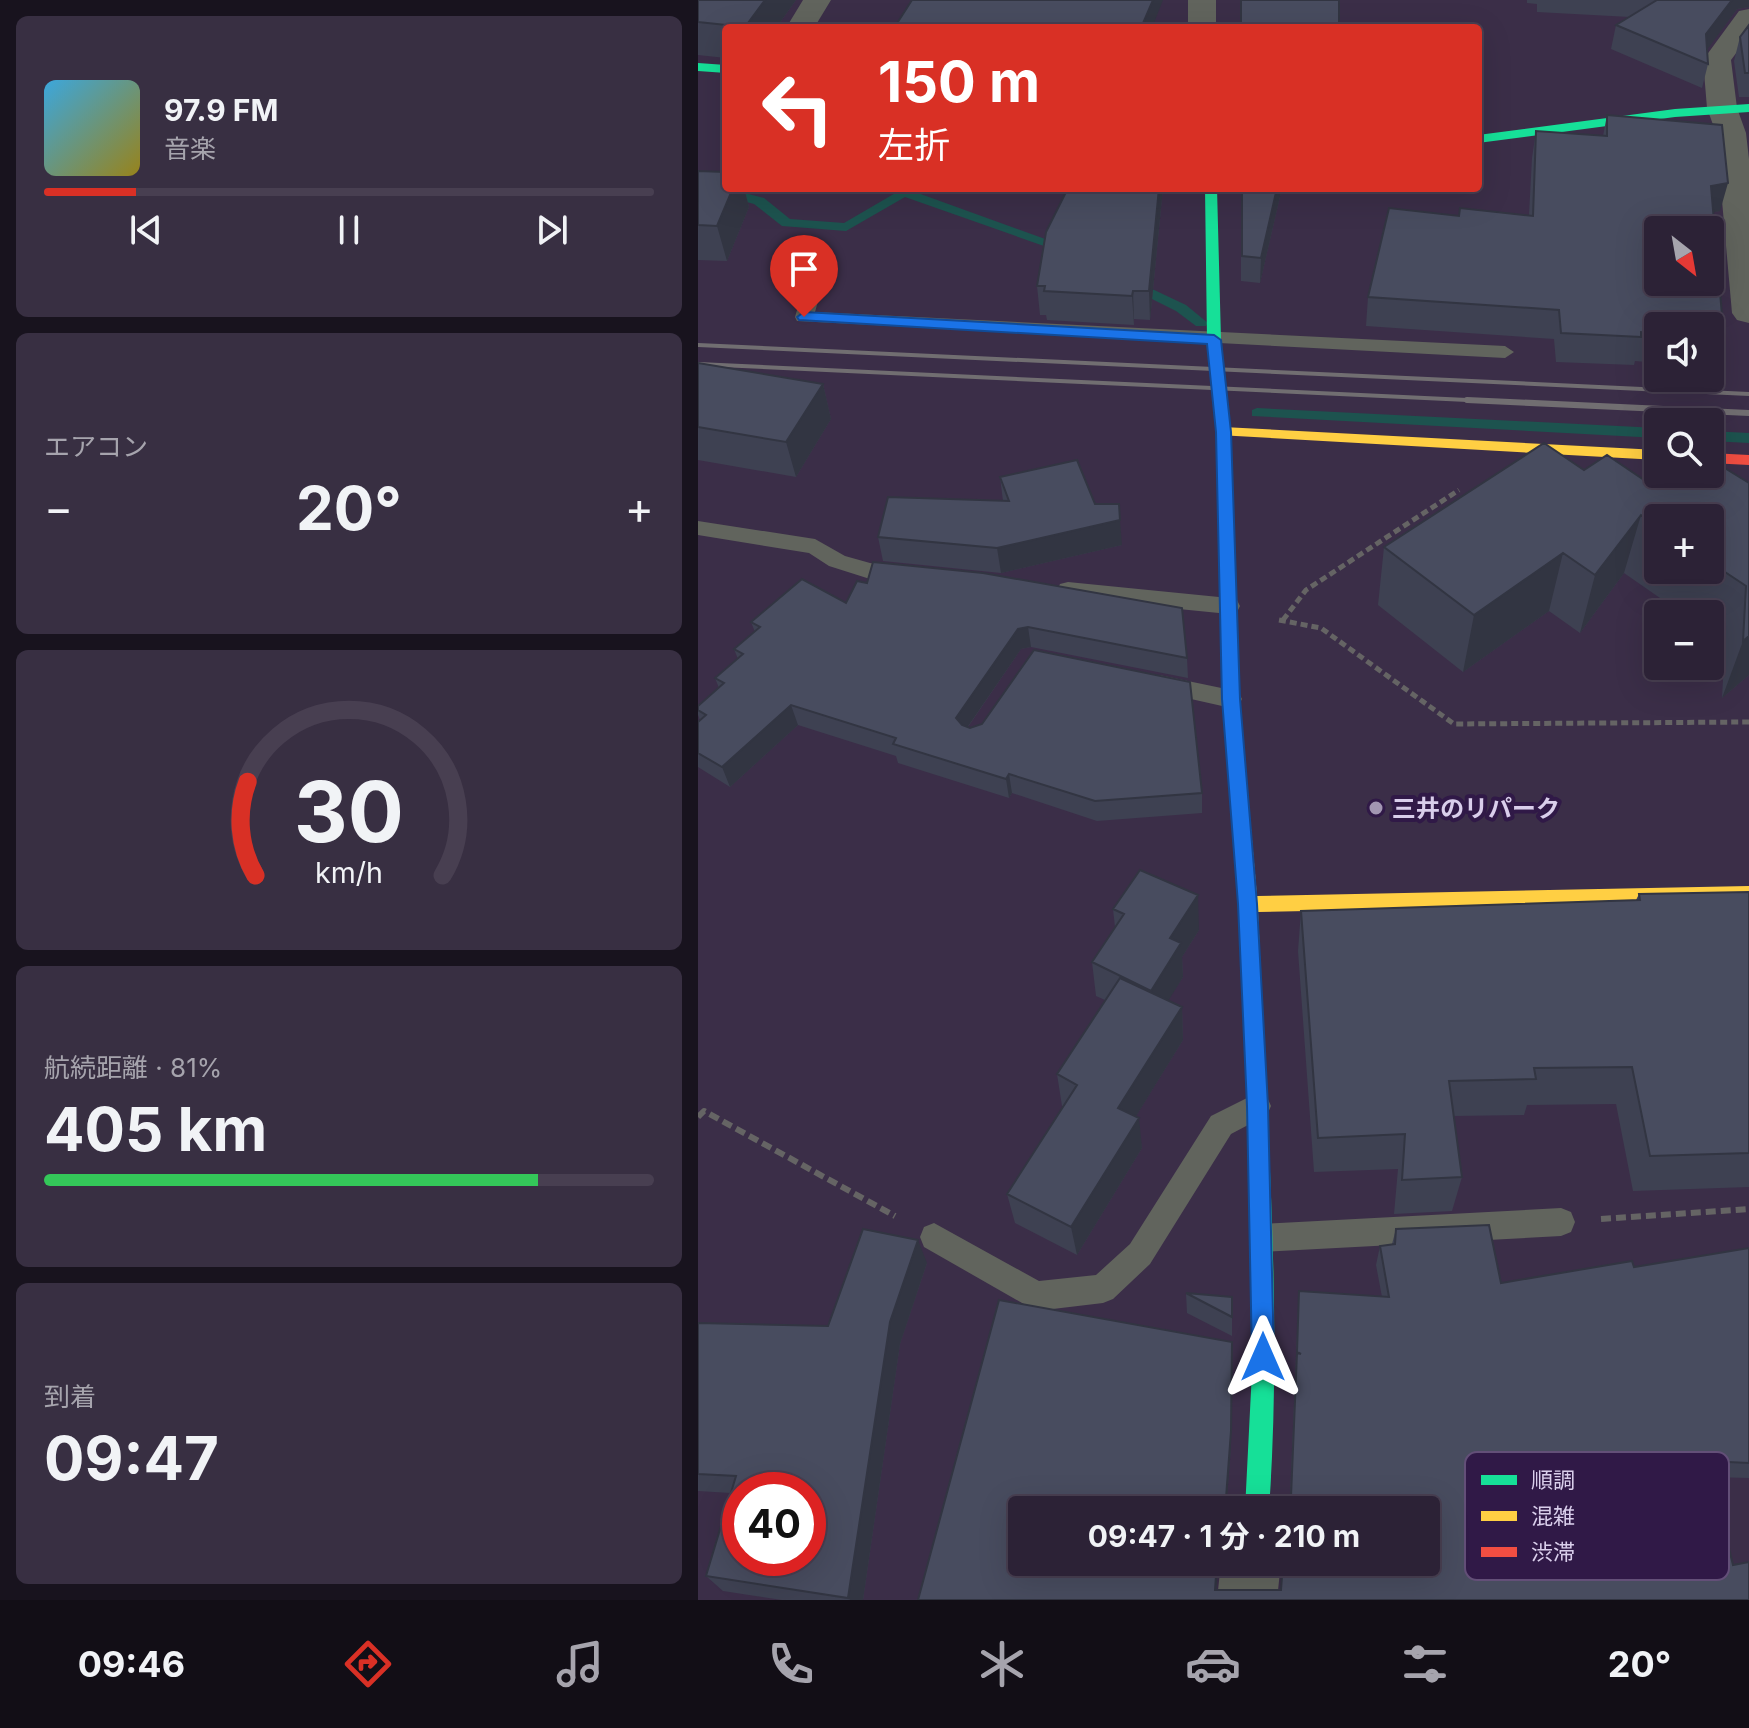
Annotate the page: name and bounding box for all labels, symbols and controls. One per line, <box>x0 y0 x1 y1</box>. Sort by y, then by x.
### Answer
text: 150 m <box>878 48 1040 116</box>
icon: left <box>746 56 850 160</box>
text: 97.9 FM <box>164 92 278 128</box>
text: 左折 <box>878 123 950 167</box>
text: 音楽 <box>164 133 216 164</box>
icon: previous <box>124 208 168 252</box>
icon: pause <box>327 208 371 252</box>
icon: next <box>530 208 574 252</box>
north arrow <box>1644 216 1724 296</box>
map controls <box>1644 216 1724 680</box>
pin <box>770 235 838 317</box>
icon: arrive <box>782 247 826 291</box>
button: sound <box>1644 312 1724 392</box>
button: search <box>1644 408 1724 488</box>
text: エアコン <box>44 431 148 462</box>
text: 20° <box>296 472 402 544</box>
text: − <box>44 481 73 535</box>
text: + <box>625 481 654 535</box>
button: + <box>1644 504 1724 584</box>
button: − <box>1644 600 1724 680</box>
text: 30 <box>294 761 404 862</box>
place label: 三井のリパーク <box>1392 794 1560 823</box>
marker: 三井のリパーク <box>1367 799 1385 817</box>
text: km/h <box>315 855 383 890</box>
text: 航続距離 · 81% <box>44 1052 222 1083</box>
text: 405 km <box>44 1093 267 1165</box>
position arrow <box>1221 1315 1305 1399</box>
text: 到着 <box>44 1381 96 1412</box>
text: 09:47 <box>44 1422 219 1494</box>
legend <box>1465 1452 1729 1580</box>
text: 順調 <box>1531 1467 1575 1493</box>
speed limit sign: 40 <box>722 1472 826 1576</box>
text: 混雑 <box>1531 1503 1575 1529</box>
text: 09:47 · 1 分 · 210 m <box>1088 1518 1360 1554</box>
text: 渋滞 <box>1531 1539 1575 1565</box>
icon: directions <box>340 1636 396 1692</box>
icon: music <box>552 1636 608 1692</box>
icon: phone <box>763 1636 819 1692</box>
icon: climate <box>974 1636 1030 1692</box>
icon: car <box>1185 1636 1241 1692</box>
icon: filters <box>1397 1636 1453 1692</box>
text: 09:46 <box>78 1642 185 1686</box>
text: 20° <box>1608 1642 1671 1686</box>

